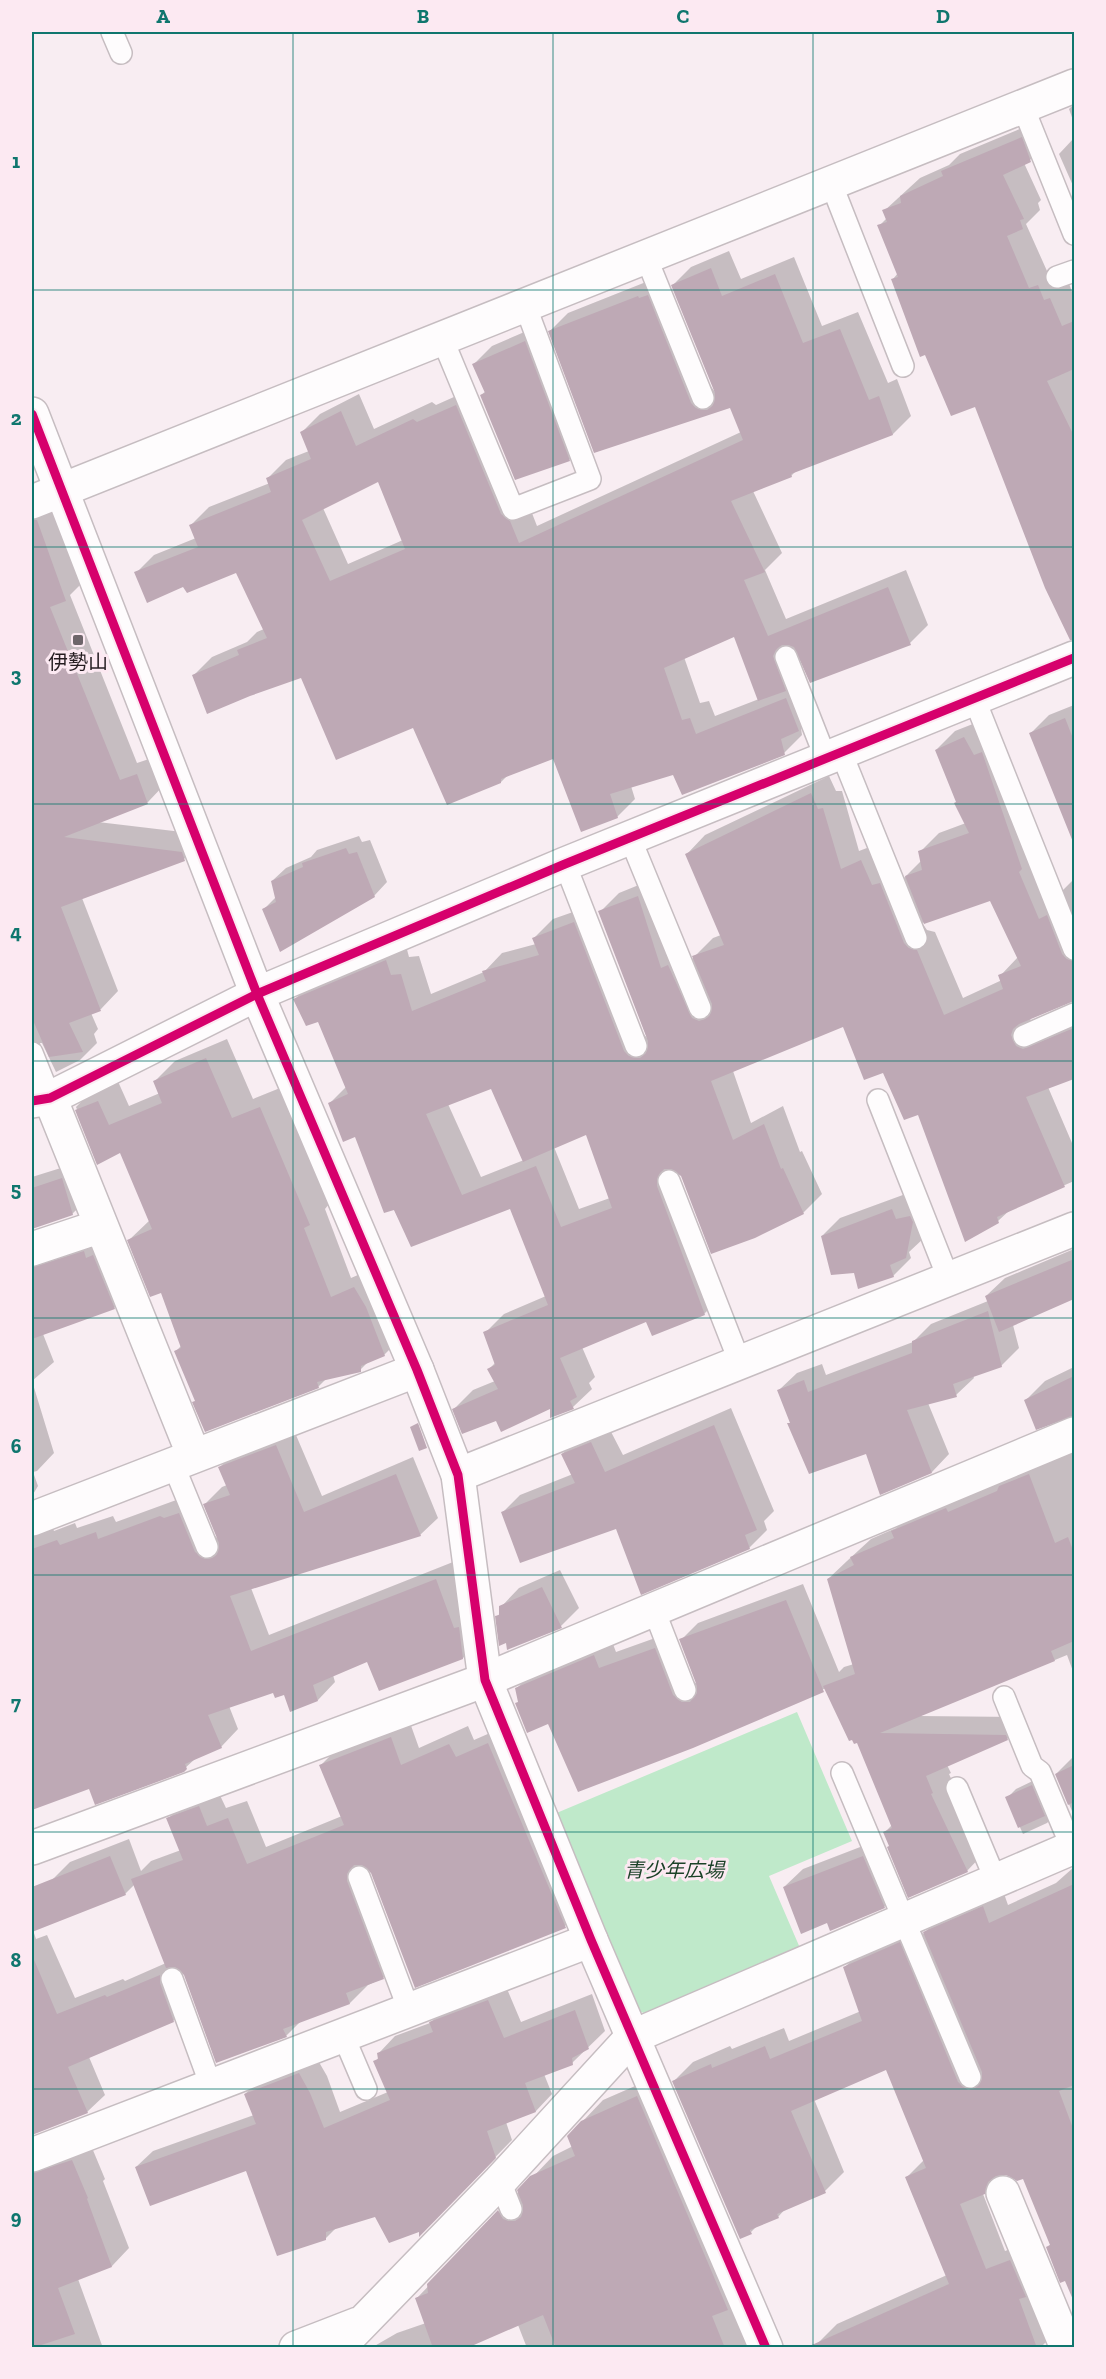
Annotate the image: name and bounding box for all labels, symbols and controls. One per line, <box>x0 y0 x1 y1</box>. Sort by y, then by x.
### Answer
text: A <box>156 4 170 28</box>
text: B <box>417 4 429 28</box>
text: C <box>677 4 690 28</box>
text: D <box>936 4 950 28</box>
text: 1 <box>12 149 20 173</box>
text: 2 <box>11 406 22 430</box>
marker: 伊勢山 <box>71 633 85 647</box>
place label: 伊勢山 <box>48 650 108 674</box>
text: 3 <box>11 663 22 687</box>
text: 4 <box>10 920 22 944</box>
text: 5 <box>11 1177 21 1201</box>
text: 6 <box>11 1434 22 1458</box>
text: 7 <box>11 1691 21 1715</box>
park label: 青少年広場 <box>624 1858 726 1882</box>
text: 8 <box>11 1948 22 1972</box>
text: 9 <box>11 2205 22 2229</box>

